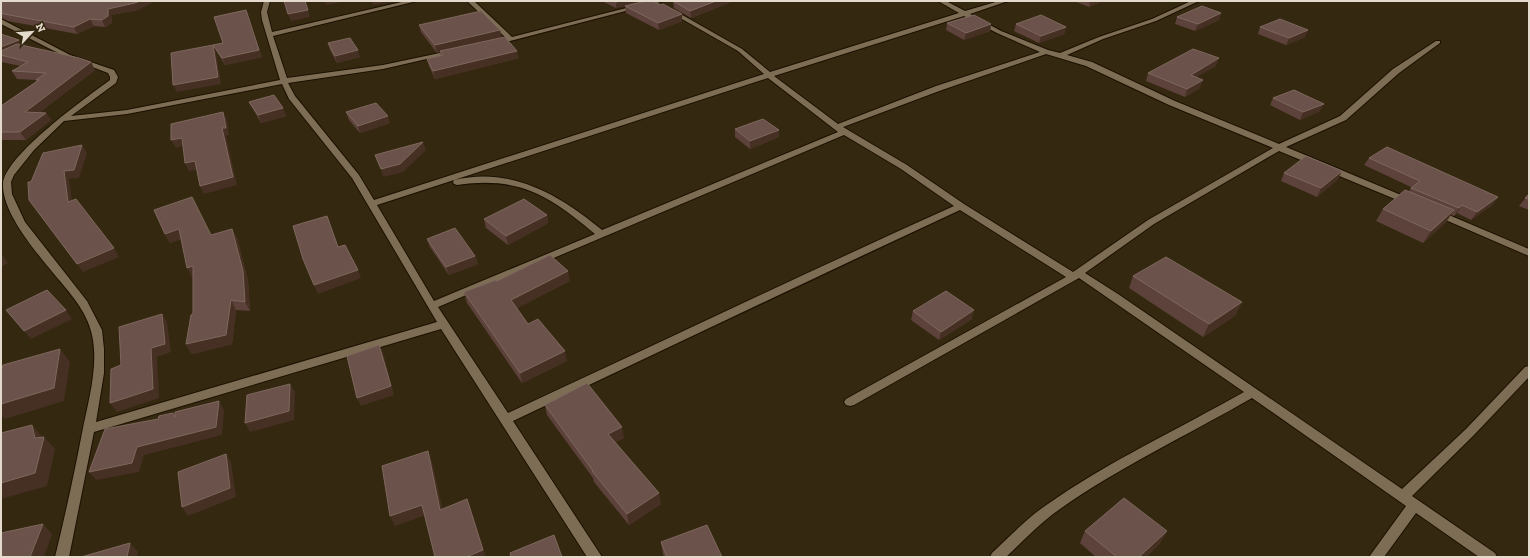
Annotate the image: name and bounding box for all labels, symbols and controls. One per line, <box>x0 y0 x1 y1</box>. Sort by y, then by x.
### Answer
north arrow <box>12 12 52 52</box>
text: N <box>33 21 48 35</box>

